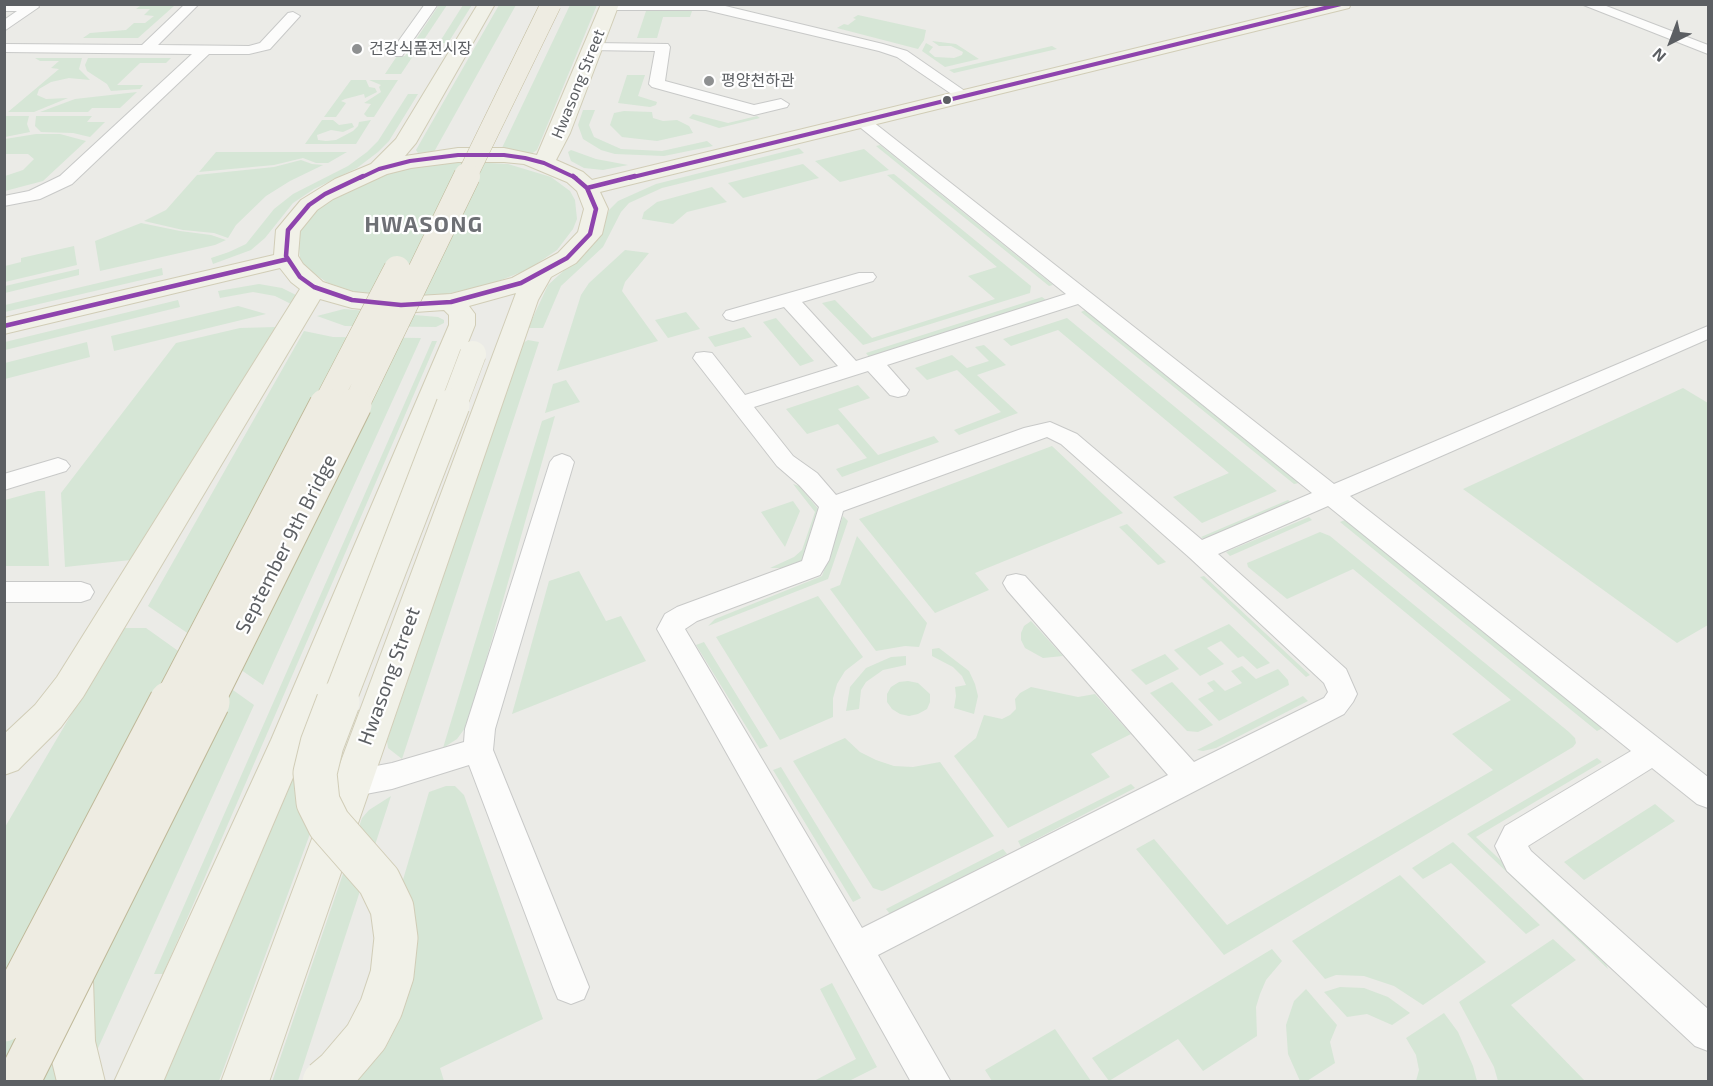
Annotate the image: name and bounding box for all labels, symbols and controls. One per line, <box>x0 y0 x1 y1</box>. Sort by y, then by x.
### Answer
north arrow <box>1641 12 1701 72</box>
street label: Hwasong Street <box>547 27 609 141</box>
place label: 건강식품전시장 <box>369 39 472 59</box>
marker: 건강식품전시장 <box>350 42 364 56</box>
text: N <box>1648 45 1669 67</box>
place label: 평양천하관 <box>721 71 795 91</box>
marker: 평양천하관 <box>702 74 716 88</box>
unlabelled marker <box>941 94 953 106</box>
district label: HWASONG <box>364 212 484 238</box>
street label: September 9th Bridge <box>230 450 342 638</box>
street label: Hwasong Street <box>353 604 425 748</box>

